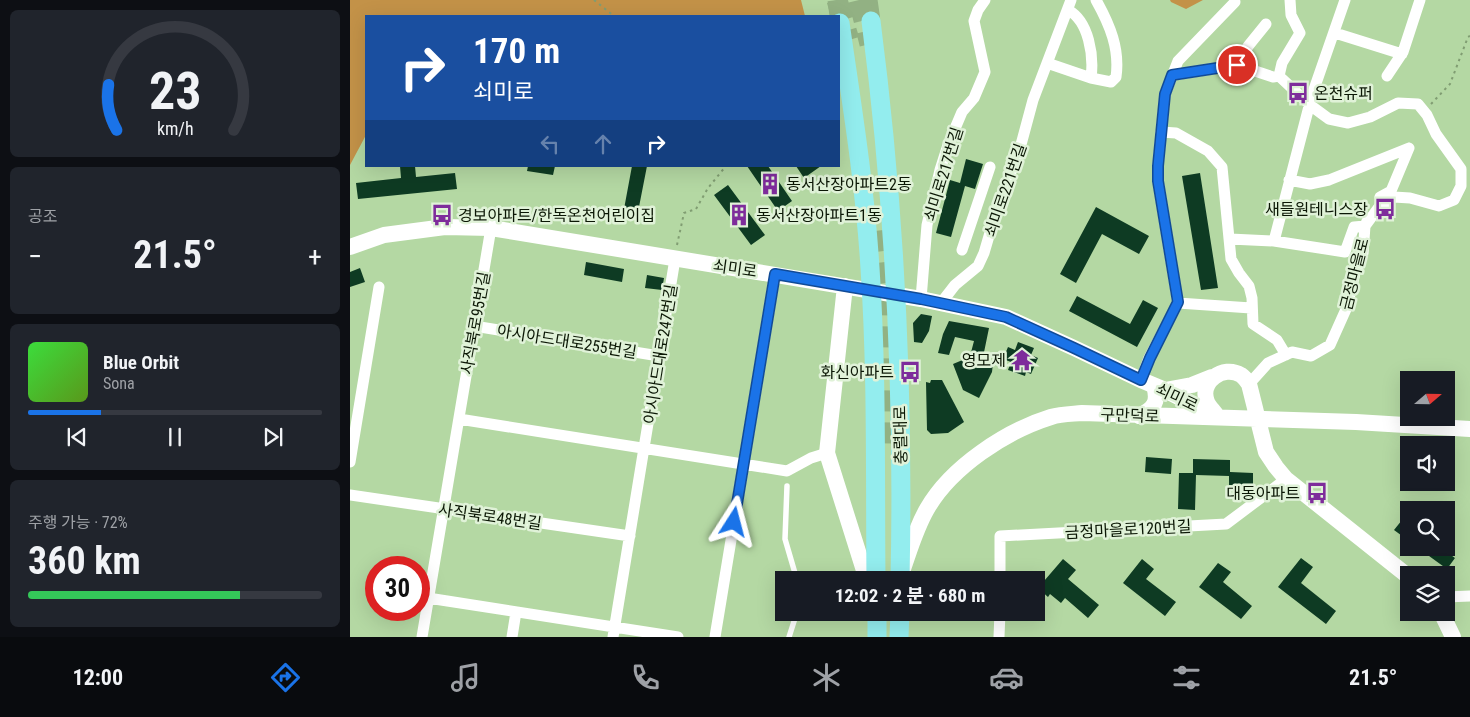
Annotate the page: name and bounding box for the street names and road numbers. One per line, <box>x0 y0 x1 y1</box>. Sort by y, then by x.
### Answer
street label: 쇠미로217번길 <box>920 125 967 223</box>
street label: 쇠미로221번길 <box>981 141 1030 239</box>
street label: 금정마을로 <box>1336 236 1373 312</box>
street label: 쇠미로 <box>712 256 758 281</box>
street label: 사직북로95번길 <box>457 270 494 376</box>
street label: 아시아드대로247번길 <box>640 283 681 425</box>
street label: 아시아드대로255번길 <box>496 321 638 362</box>
street label: 쇠미로 <box>1153 380 1201 416</box>
street label: 충렬대로 <box>890 405 911 465</box>
street label: 구만덕로 <box>1100 405 1160 426</box>
street label: 사직북로48번길 <box>437 500 543 533</box>
street label: 금정마을로120번길 <box>1064 517 1192 542</box>

